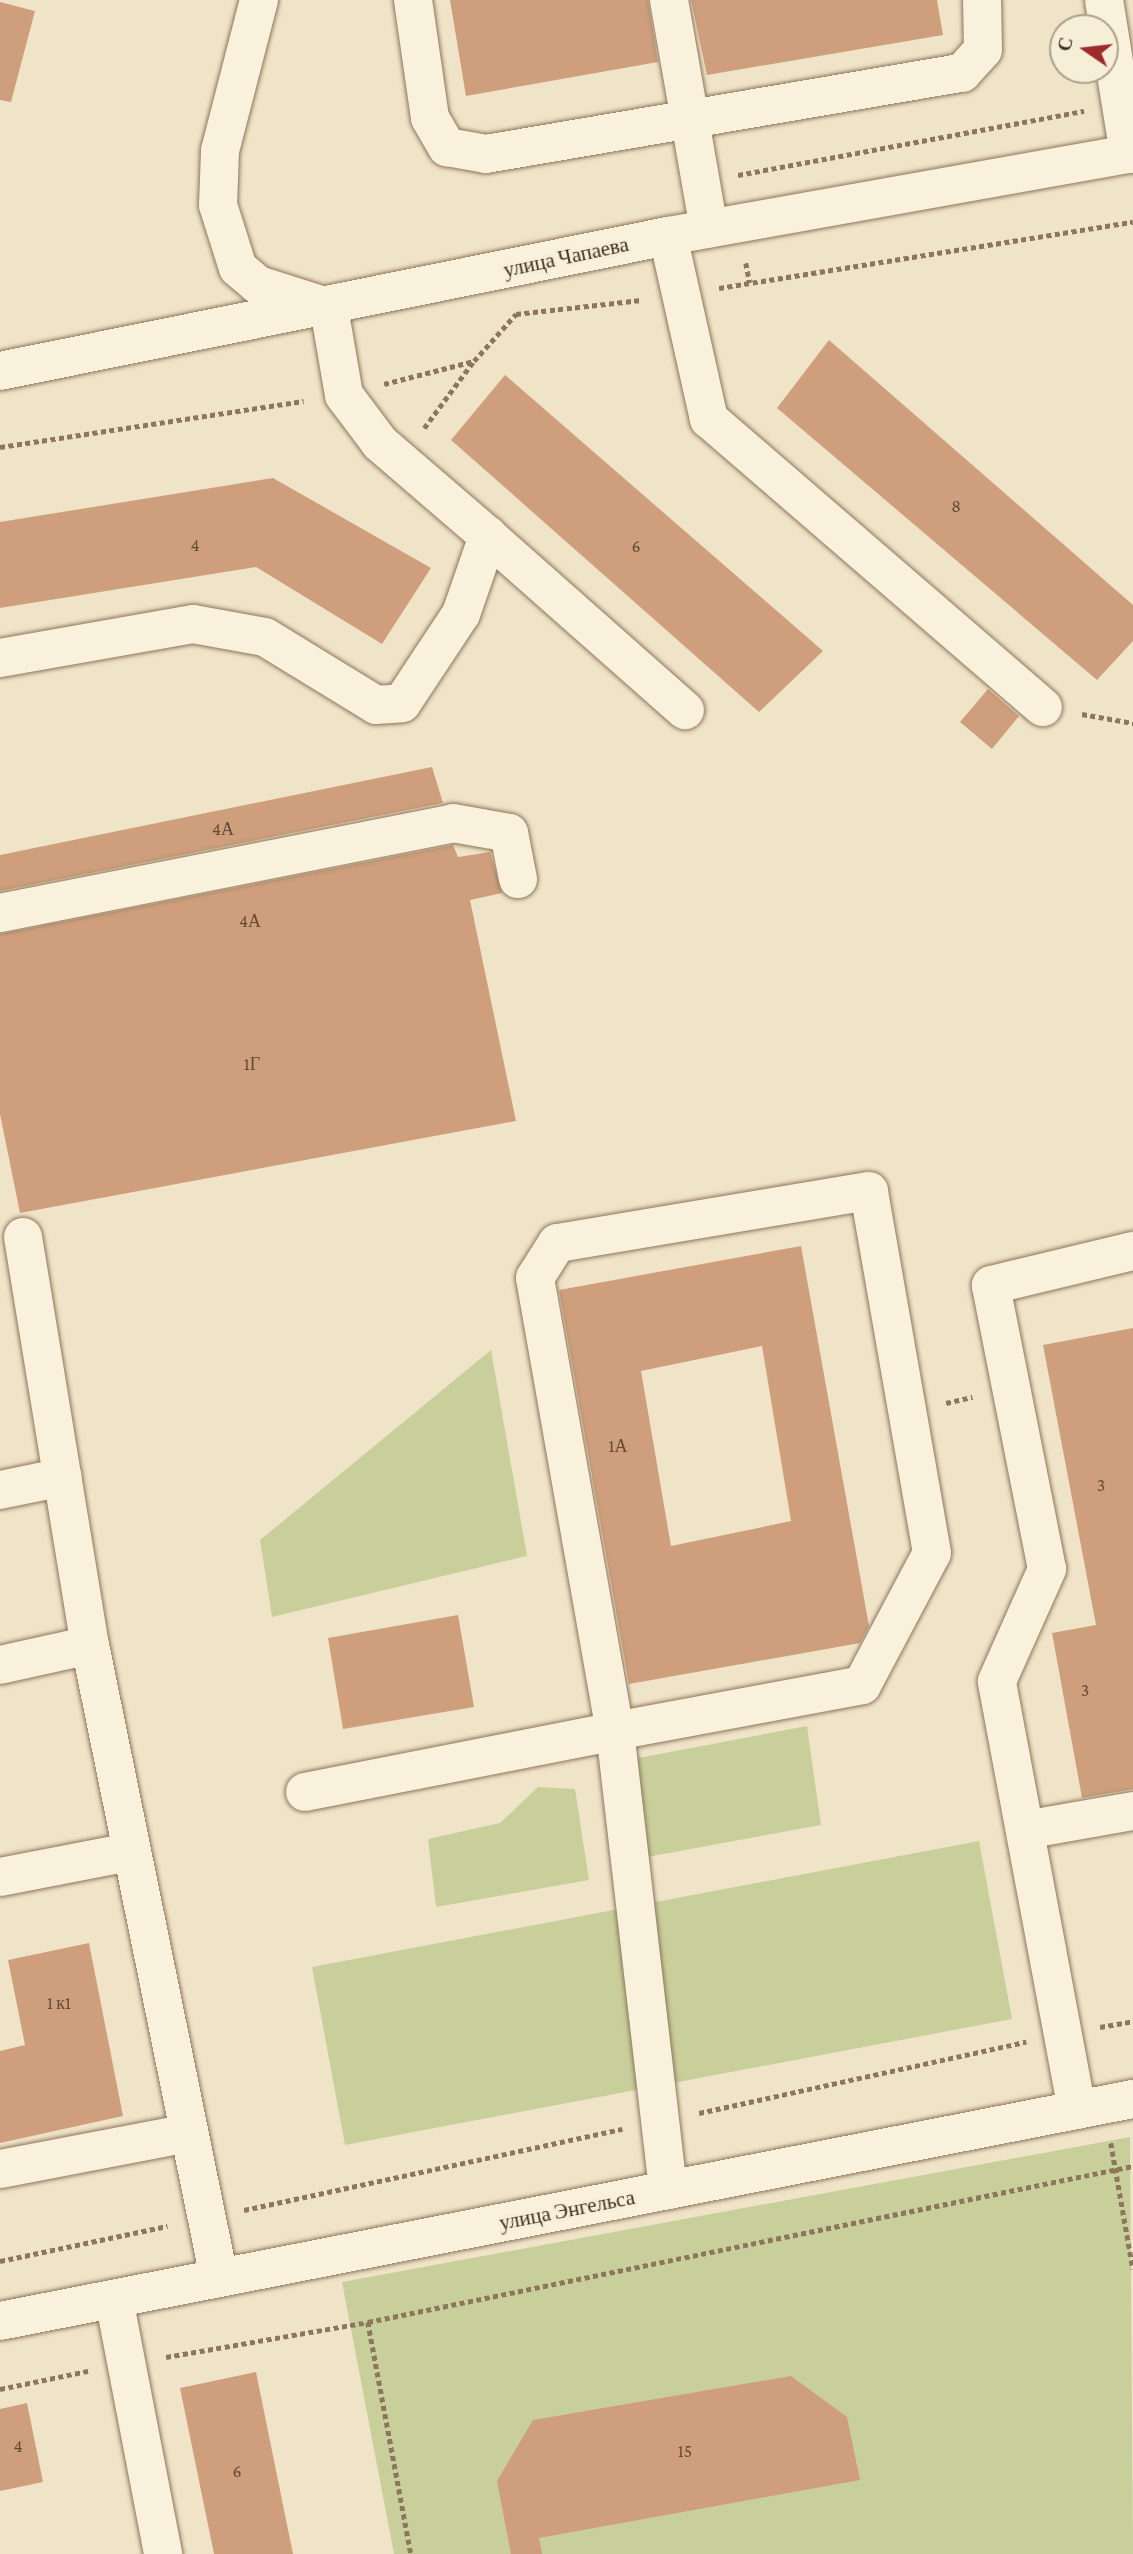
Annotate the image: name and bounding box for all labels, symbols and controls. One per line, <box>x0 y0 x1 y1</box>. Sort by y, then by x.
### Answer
north arrow <box>1049 14 1119 84</box>
text: С <box>1053 35 1077 53</box>
street label: улица Чапаева <box>501 231 631 283</box>
house number: 8 <box>951 495 961 517</box>
house number: 4 <box>190 534 200 556</box>
house number: 6 <box>631 535 641 557</box>
house number: 4А <box>212 818 234 840</box>
house number: 4А <box>239 910 261 932</box>
house number: 1Г <box>244 1053 260 1075</box>
house number: 1А <box>609 1435 627 1457</box>
house number: 3 <box>1097 1474 1105 1496</box>
house number: 3 <box>1081 1679 1089 1701</box>
house number: 1 к1 <box>47 1992 71 2014</box>
street label: улица Энгельса <box>497 2185 637 2235</box>
house number: 4 <box>13 2435 23 2457</box>
house number: 15 <box>678 2440 692 2462</box>
house number: 6 <box>232 2460 242 2482</box>

